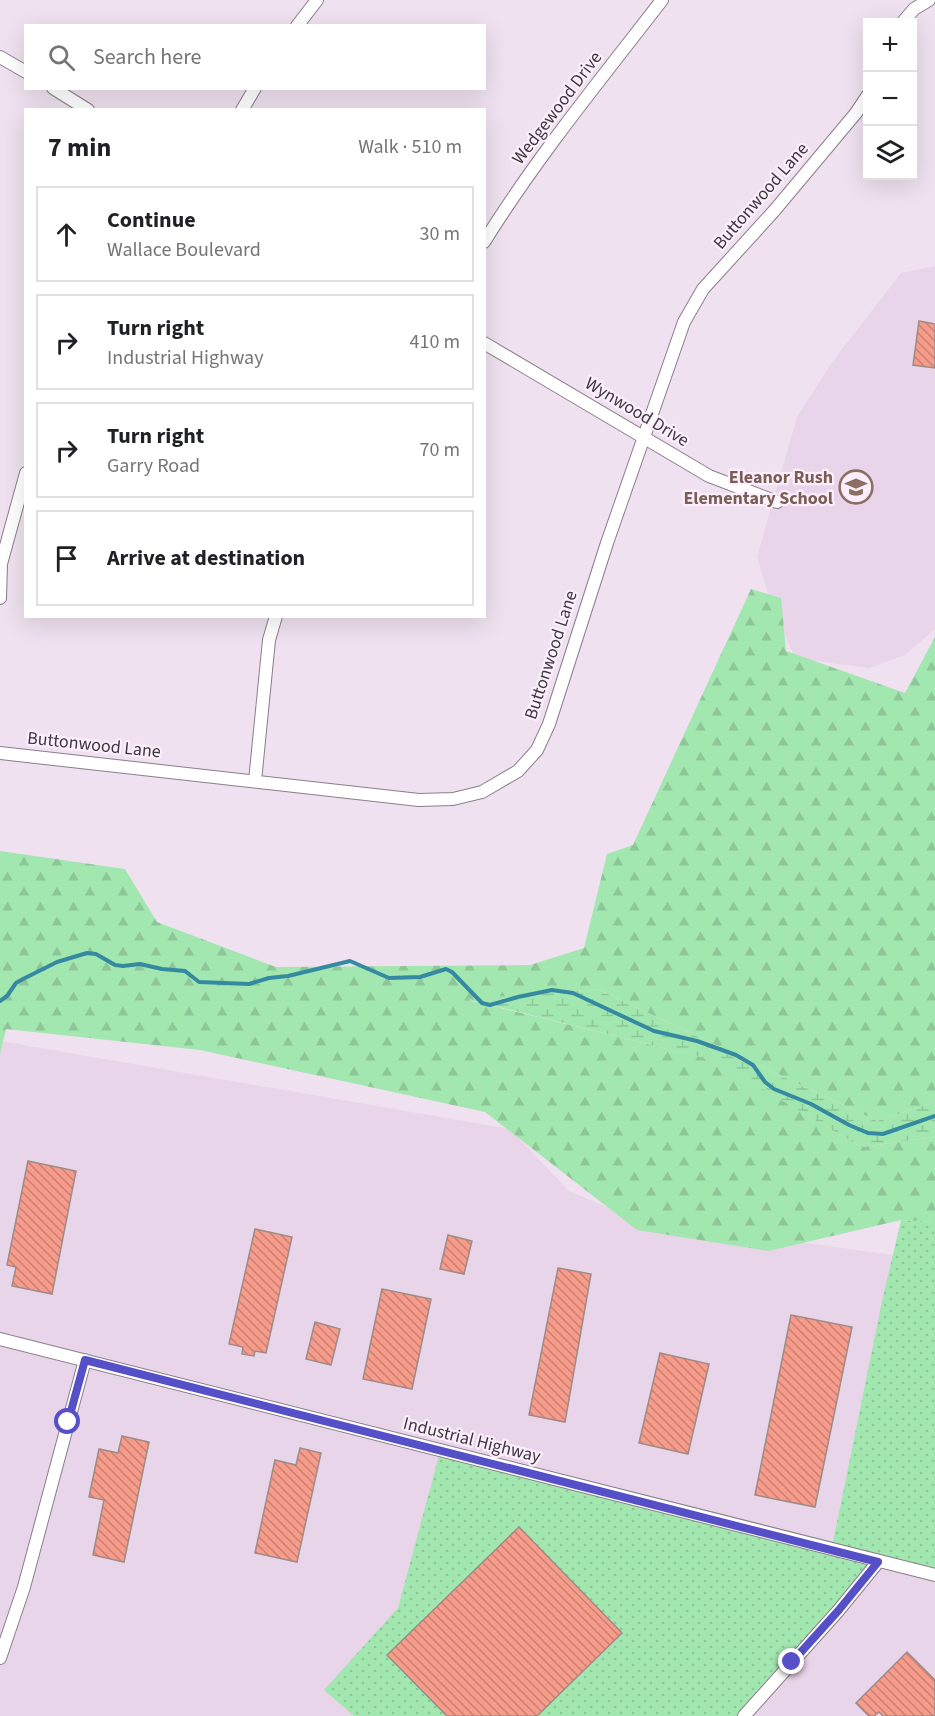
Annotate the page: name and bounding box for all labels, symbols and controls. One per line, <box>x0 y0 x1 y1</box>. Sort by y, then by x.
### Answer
map controls <box>863 18 917 180</box>
button: + <box>863 18 917 72</box>
search box <box>24 24 486 90</box>
icon: search <box>45 41 78 74</box>
text: Search here <box>93 41 201 73</box>
street label: Wedgewood Drive <box>506 46 608 170</box>
button: − <box>863 72 917 126</box>
button: layers <box>863 126 917 180</box>
text: 7 min <box>48 129 111 166</box>
text: Walk · 510 m <box>358 133 462 161</box>
street label: Buttonwood Lane <box>708 137 814 255</box>
text: Continue <box>107 204 196 236</box>
icon: ahead <box>50 218 83 251</box>
text: 30 m <box>420 220 460 248</box>
text: Wallace Boulevard <box>107 236 261 264</box>
text: Turn right <box>107 312 204 344</box>
icon: right <box>50 326 83 359</box>
text: 410 m <box>410 328 460 356</box>
text: Industrial Highway <box>107 344 263 372</box>
street label: Wynwood Drive <box>580 371 694 453</box>
text: Turn right <box>107 420 204 452</box>
icon: right <box>50 434 83 467</box>
text: 70 m <box>420 436 460 464</box>
text: Garry Road <box>107 452 200 480</box>
place label: Eleanor Rush Elementary School <box>683 465 833 511</box>
school or university icon: Eleanor Rush Elementary School <box>838 469 874 505</box>
icon: arrive <box>50 542 83 575</box>
text: Arrive at destination <box>107 542 305 574</box>
street label: Buttonwood Lane <box>518 587 584 723</box>
street label: Buttonwood Lane <box>26 726 162 764</box>
route start <box>54 1408 80 1434</box>
street label: Industrial Highway <box>401 1411 544 1469</box>
route end <box>778 1648 804 1674</box>

